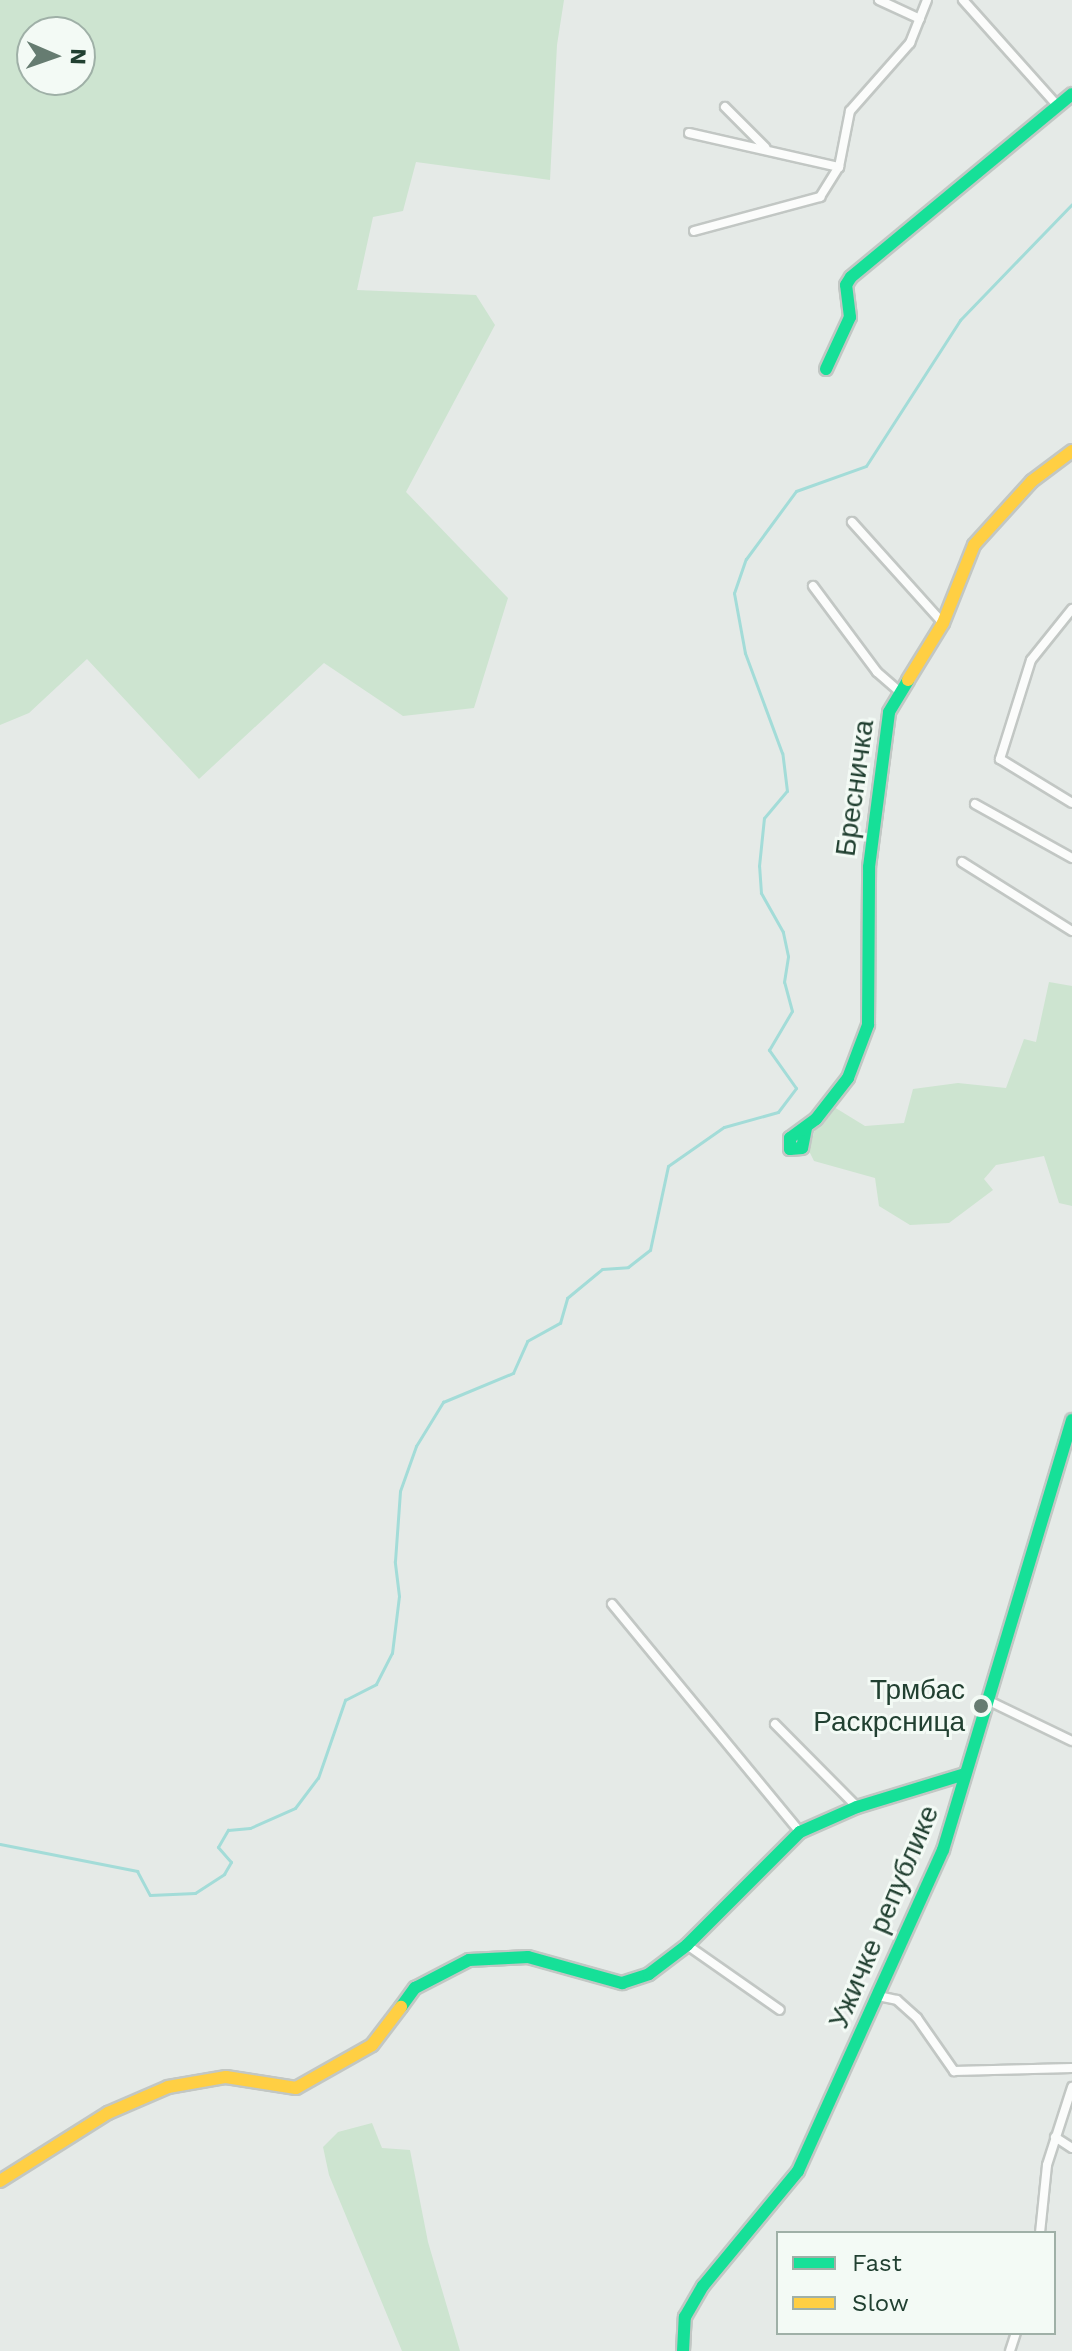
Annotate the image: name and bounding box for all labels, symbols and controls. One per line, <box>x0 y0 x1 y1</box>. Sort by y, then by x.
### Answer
north arrow <box>16 16 96 96</box>
text: N <box>66 48 91 65</box>
street label: Бресничка <box>829 718 881 858</box>
place label: Трмбас Раскрсница <box>813 1673 965 1739</box>
marker: Трмбас Раскрсница <box>972 1697 990 1715</box>
street label: Ужичке републике <box>822 1800 946 2034</box>
legend <box>776 2231 1056 2335</box>
text: Fast <box>852 2249 902 2277</box>
text: Slow <box>852 2289 909 2317</box>

